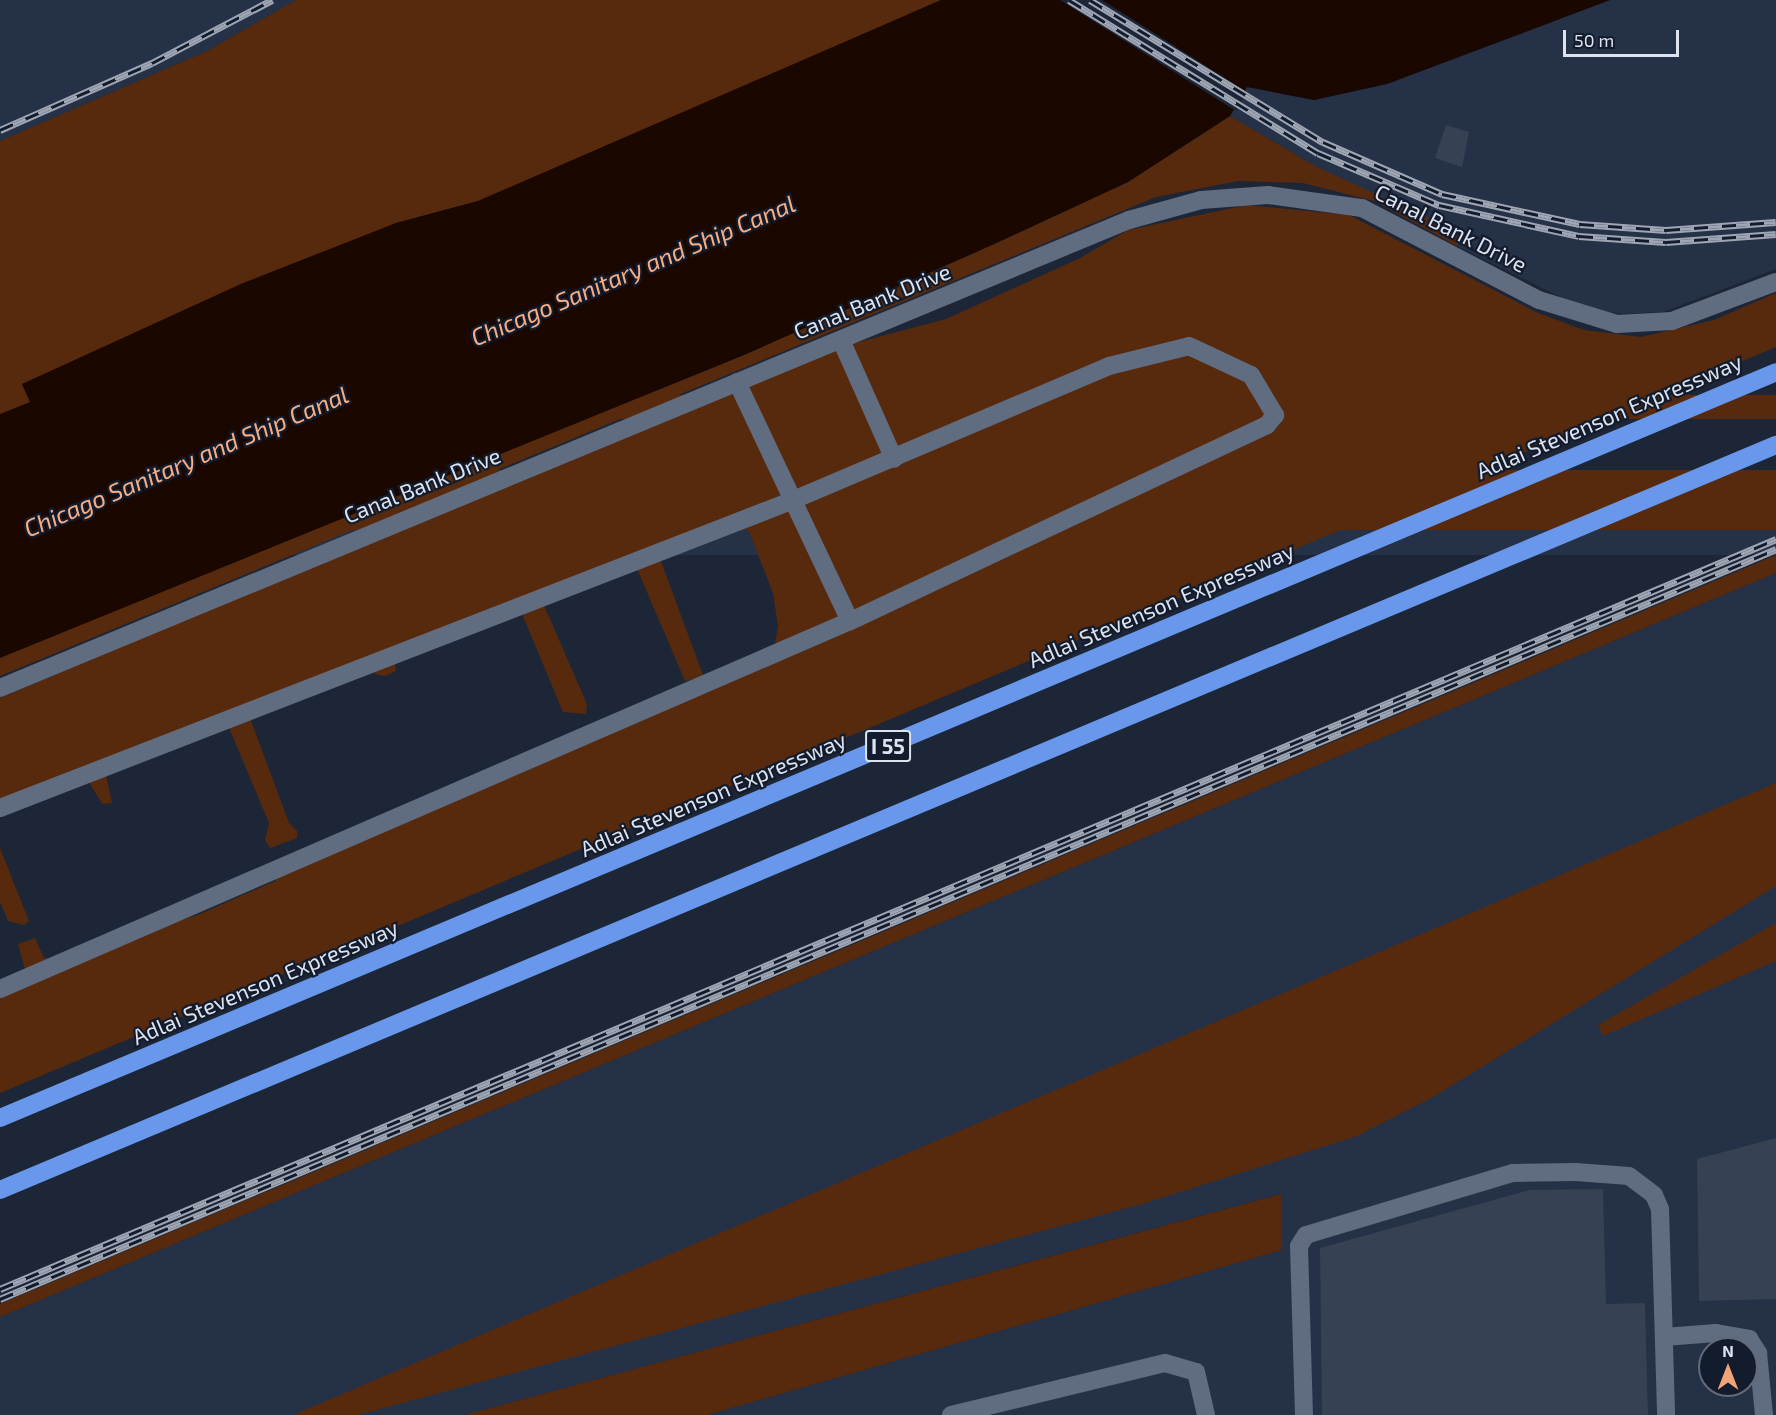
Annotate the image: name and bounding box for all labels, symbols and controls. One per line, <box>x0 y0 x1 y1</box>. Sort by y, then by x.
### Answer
scale bar <box>1566 18 1682 56</box>
text: 50 m <box>1574 29 1614 51</box>
street label: Canal Bank Drive <box>1370 178 1532 278</box>
water label: Chicago Sanitary and Ship Canal <box>466 188 800 352</box>
street label: Canal Bank Drive <box>789 257 955 345</box>
street label: Adlai Stevenson Expressway <box>1472 348 1746 484</box>
water label: Chicago Sanitary and Ship Canal <box>19 379 353 543</box>
street label: Canal Bank Drive <box>339 441 505 529</box>
street label: Adlai Stevenson Expressway <box>1024 537 1298 673</box>
street label: Adlai Stevenson Expressway <box>576 726 850 862</box>
road number: I 55 <box>864 728 912 764</box>
street label: Adlai Stevenson Expressway <box>128 914 402 1050</box>
north arrow <box>1698 1337 1758 1397</box>
text: N <box>1722 1341 1734 1360</box>

